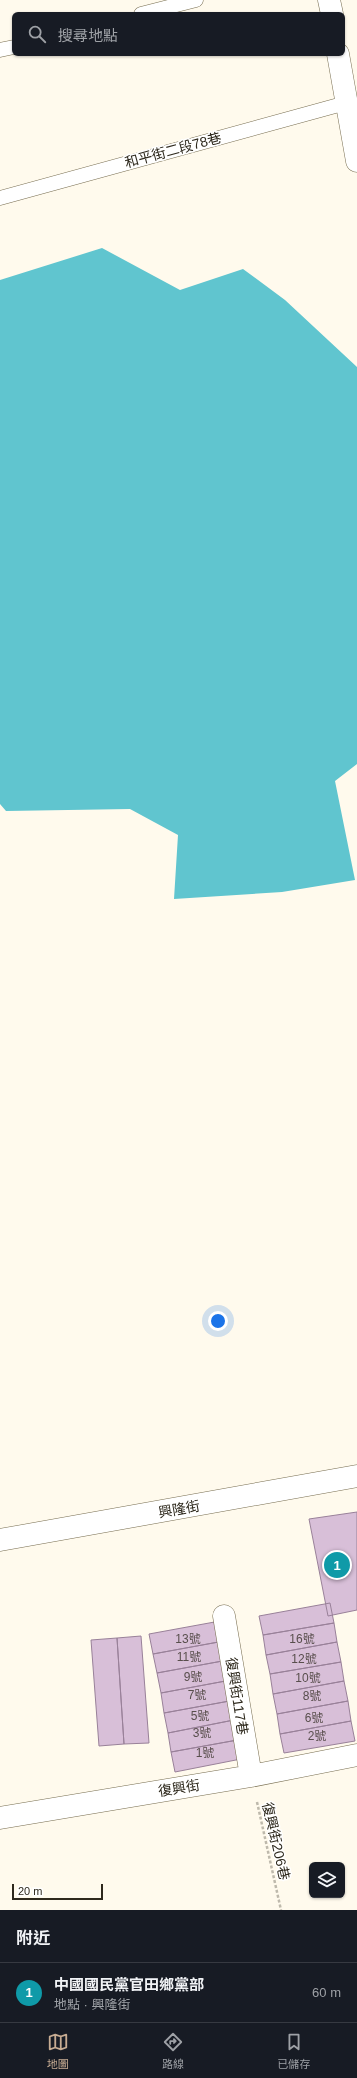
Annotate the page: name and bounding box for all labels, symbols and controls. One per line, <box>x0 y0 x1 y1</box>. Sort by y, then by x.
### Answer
search box <box>12 12 345 56</box>
icon: search <box>26 23 48 45</box>
text: 搜尋地點 <box>58 27 118 44</box>
street label: 和平街二段78巷 <box>123 129 223 171</box>
your location <box>208 1311 228 1331</box>
street label: 興隆街 <box>157 1497 201 1521</box>
pin: 1 <box>324 1550 350 1580</box>
house number: 13號 <box>175 1632 201 1646</box>
house number: 16號 <box>289 1632 315 1646</box>
house number: 11號 <box>177 1650 201 1664</box>
house number: 12號 <box>291 1652 317 1666</box>
street label: 復興街117巷 <box>223 1656 251 1736</box>
house number: 9號 <box>184 1670 202 1684</box>
house number: 10號 <box>295 1671 321 1685</box>
house number: 7號 <box>188 1688 206 1702</box>
house number: 8號 <box>303 1689 321 1703</box>
house number: 5號 <box>191 1709 209 1723</box>
house number: 6號 <box>305 1711 323 1725</box>
house number: 3號 <box>193 1726 211 1740</box>
house number: 2號 <box>308 1729 326 1743</box>
house number: 1號 <box>196 1746 214 1760</box>
street label: 復興街 <box>157 1777 201 1799</box>
street label: 復興街206巷 <box>259 1801 293 1881</box>
map controls <box>309 1862 345 1898</box>
button: layers <box>309 1862 345 1898</box>
scale bar <box>12 1882 103 1901</box>
text: 20 m <box>18 1885 42 1897</box>
text: 附近 <box>16 1929 50 1948</box>
text: 中國國民黨官田鄉黨部 <box>54 1976 204 1993</box>
text: 1 <box>25 1985 33 2000</box>
text: 60 m <box>312 1985 341 2000</box>
text: 地點 · 興隆街 <box>54 1997 131 2012</box>
tab: 地圖 <box>47 2031 69 2071</box>
tab: 路線 <box>162 2031 184 2071</box>
tab: 已儲存 <box>277 2031 310 2071</box>

